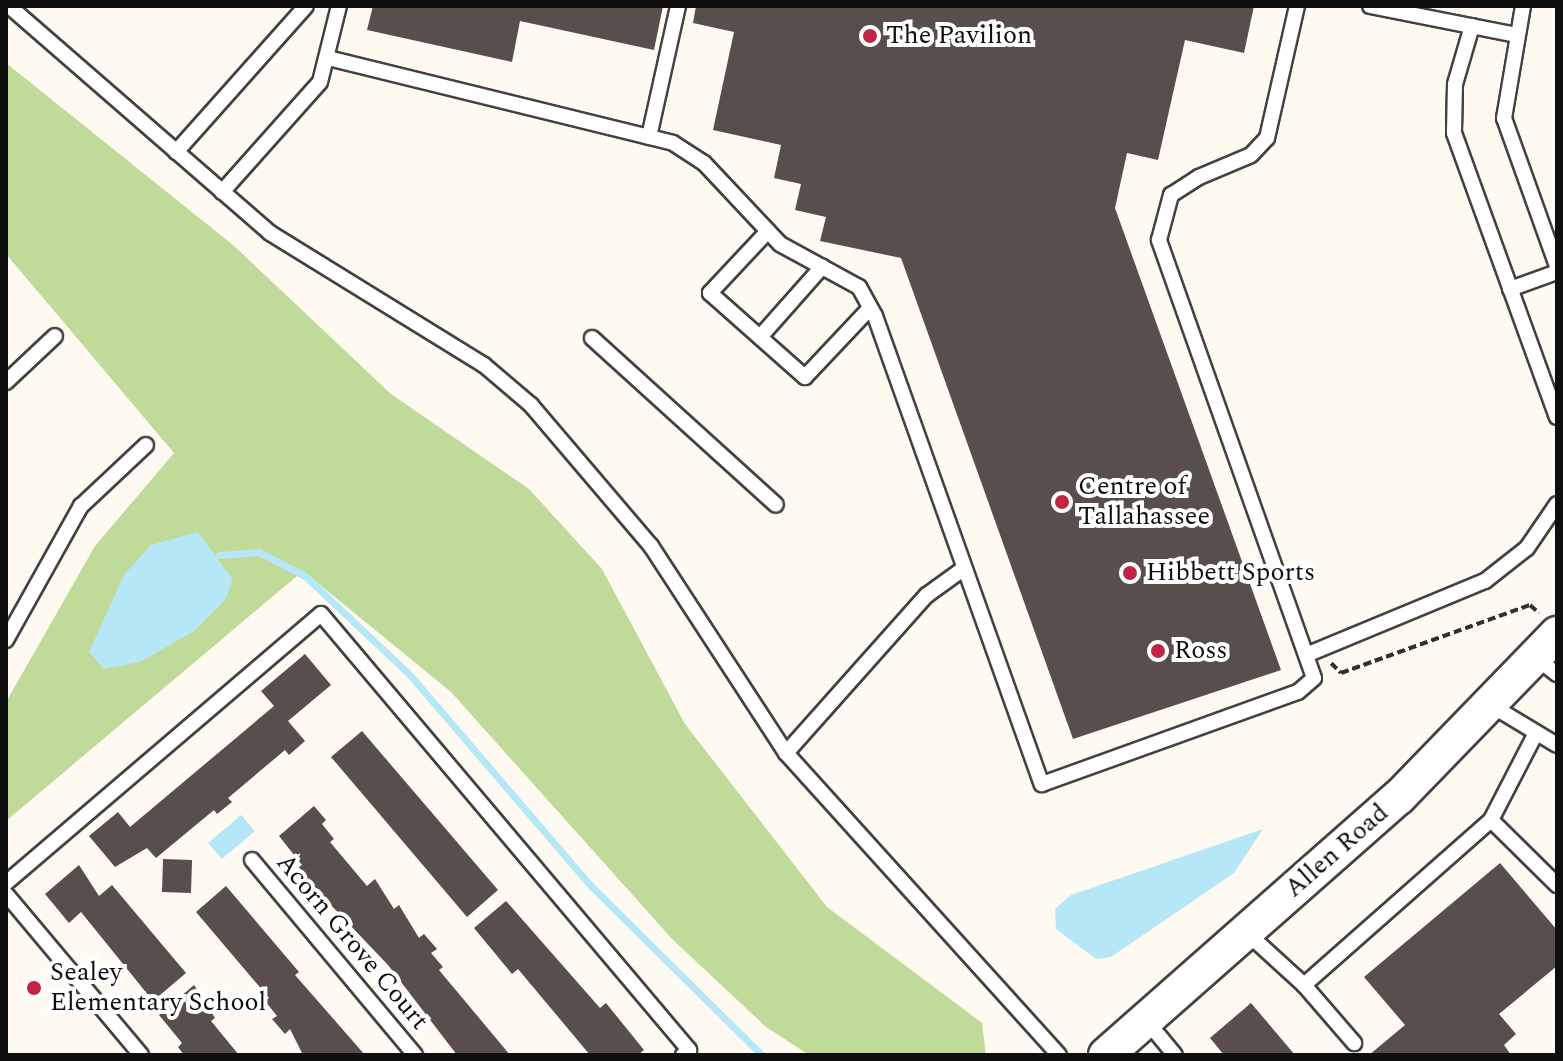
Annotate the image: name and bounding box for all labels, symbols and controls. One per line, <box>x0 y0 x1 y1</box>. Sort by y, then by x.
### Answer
place label: The Pavilion <box>886 20 1032 52</box>
marker: The Pavilion <box>861 27 879 45</box>
place label: Centre of Tallahassee <box>1078 471 1210 532</box>
marker: Centre of Tallahassee <box>1053 493 1071 511</box>
place label: Hibbett Sports <box>1146 557 1315 589</box>
marker: Hibbett Sports <box>1121 564 1139 582</box>
place label: Ross <box>1174 635 1227 667</box>
marker: Ross <box>1149 642 1167 660</box>
street label: Allen Road <box>1279 797 1395 905</box>
street label: Acorn Grove Court <box>269 848 435 1036</box>
place label: Sealey Elementary School <box>50 957 266 1018</box>
marker: Sealey Elementary School <box>25 979 43 997</box>

